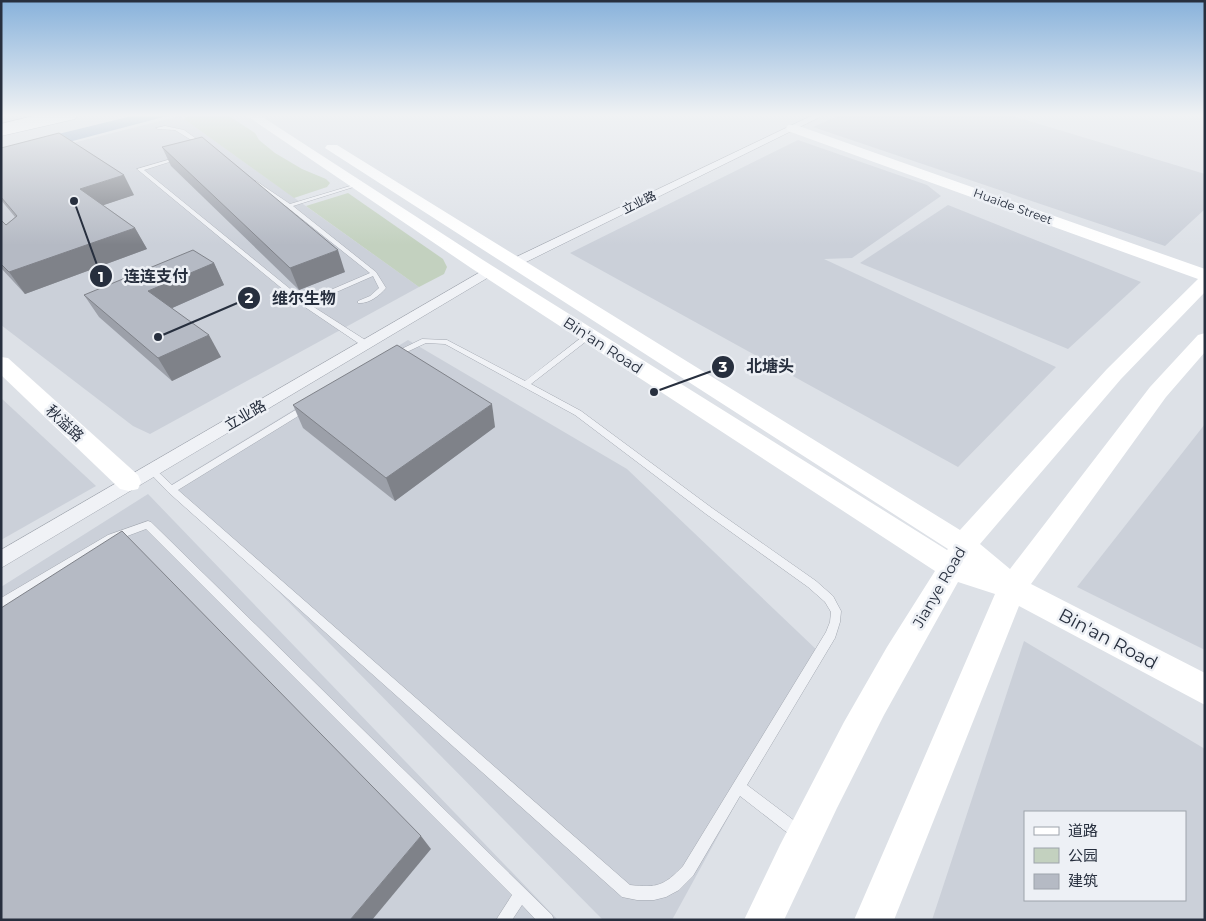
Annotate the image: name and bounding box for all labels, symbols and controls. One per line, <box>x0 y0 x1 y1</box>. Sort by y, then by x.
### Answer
street label: Huaide Street <box>971 185 1055 227</box>
street label: 立业路 <box>620 187 658 217</box>
callout: 连连支付 <box>89 261 198 292</box>
text: 1 <box>98 267 104 286</box>
text: 连连支付 <box>123 267 188 286</box>
callout: 维尔生物 <box>237 283 346 314</box>
text: 2 <box>245 288 254 307</box>
text: 维尔生物 <box>272 289 336 308</box>
street label: Bin'an Road <box>560 312 646 378</box>
callout: 北塘头 <box>711 351 804 382</box>
text: 3 <box>718 357 728 376</box>
text: 北塘头 <box>746 357 794 376</box>
street label: 立业路 <box>221 396 269 434</box>
street label: 秋溢路 <box>42 401 88 445</box>
street label: Jianye Road <box>908 543 970 632</box>
street label: Bin'an Road <box>1055 604 1161 674</box>
legend <box>1024 811 1186 901</box>
text: 道路 <box>1068 821 1098 840</box>
text: 公园 <box>1068 846 1098 865</box>
text: 建筑 <box>1068 871 1098 890</box>

